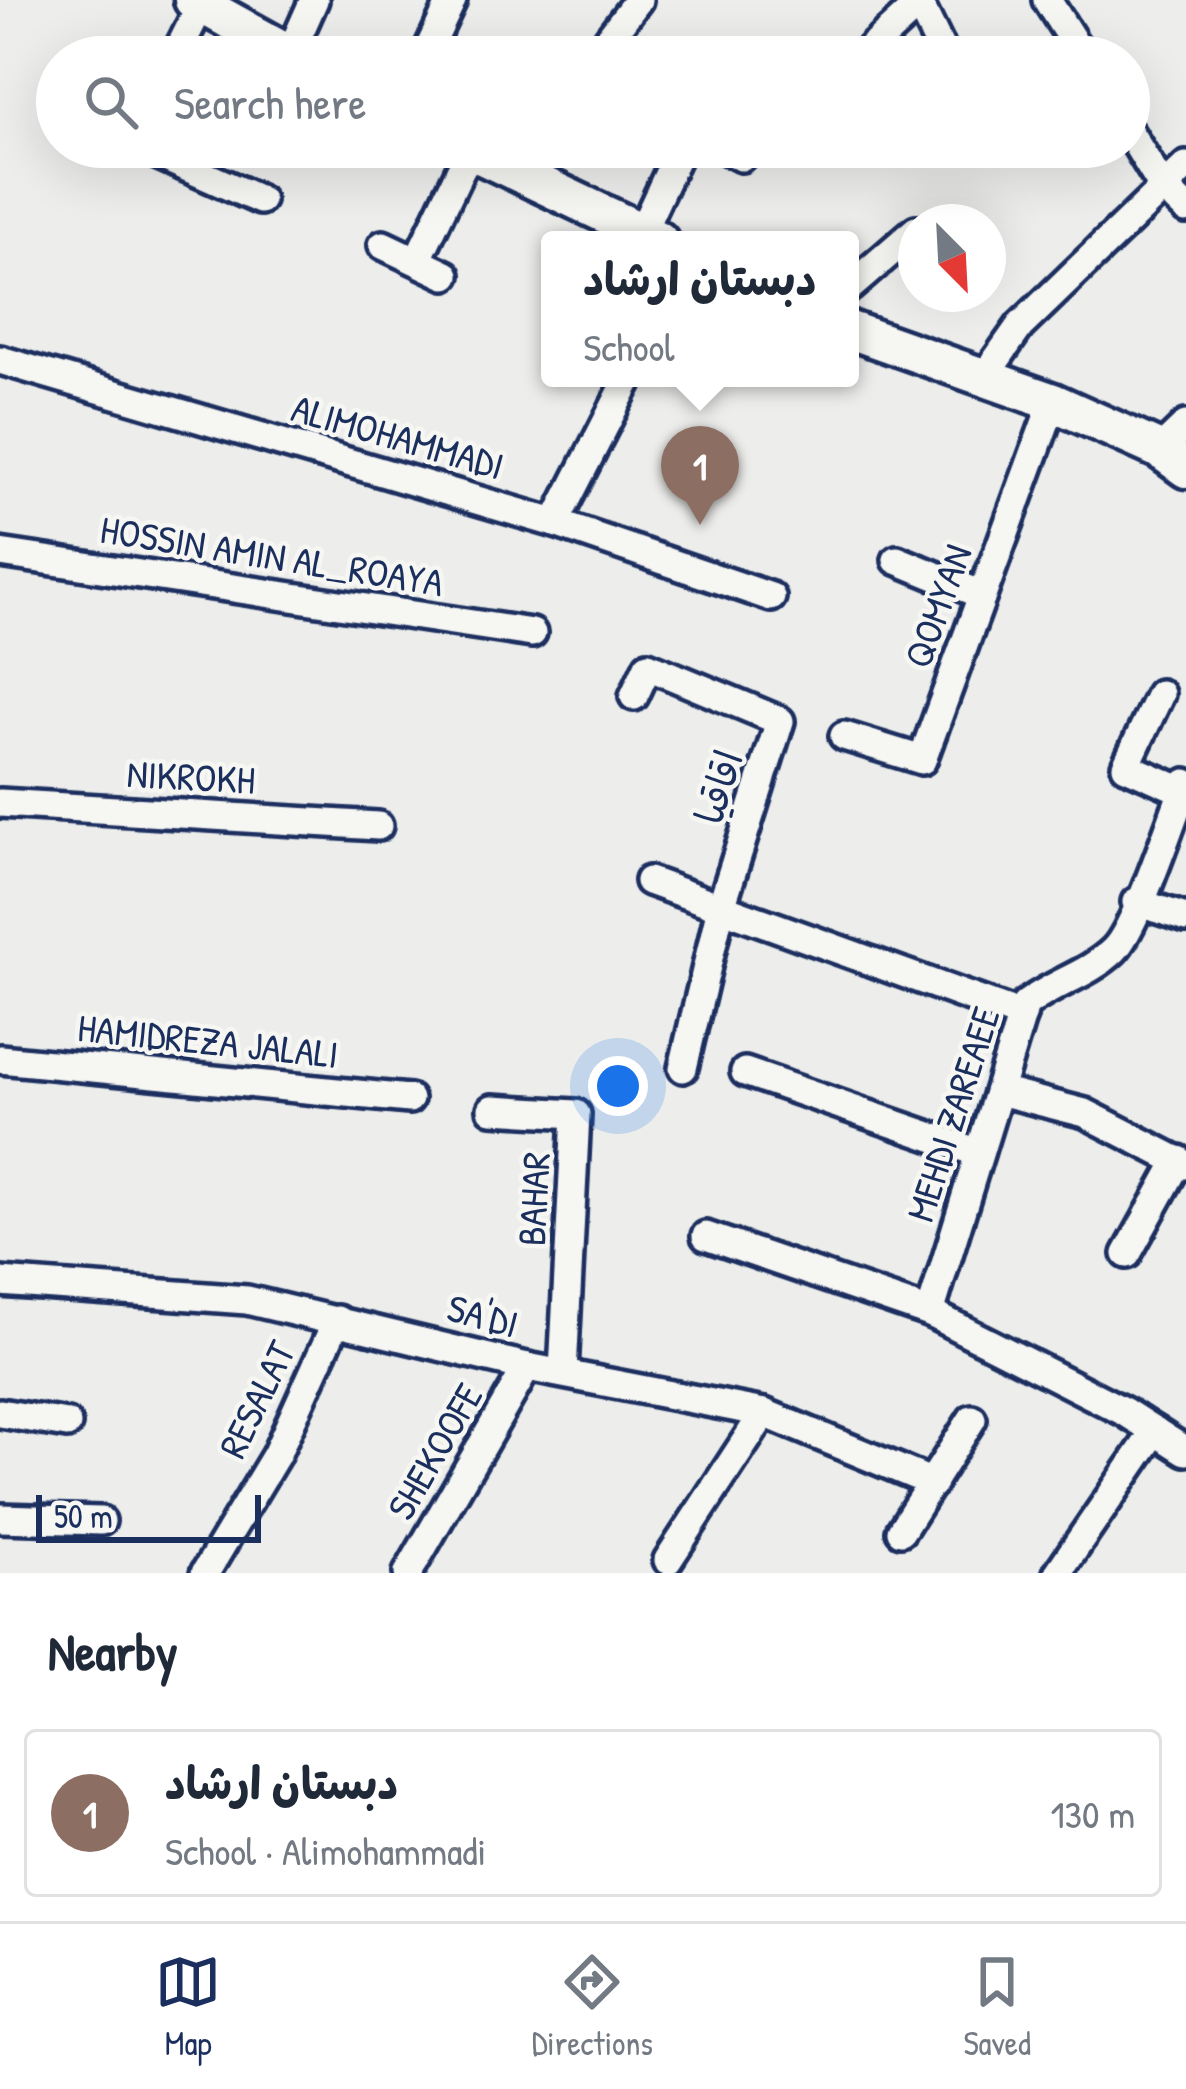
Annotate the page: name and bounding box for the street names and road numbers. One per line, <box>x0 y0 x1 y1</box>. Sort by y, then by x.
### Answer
street label: ALIMOHAMMADI <box>286 380 510 492</box>
street label: HOSSIN AMIN AL_ROAYA <box>97 502 447 608</box>
street label: QOMYAN <box>890 537 984 675</box>
street label: اقاقیا <box>681 743 755 831</box>
street label: NIKROKH <box>126 746 256 806</box>
street label: HAMIDREZA JALALI <box>75 1000 341 1080</box>
street label: MEHDI ZAREAEE <box>892 1000 1012 1228</box>
street label: BAHAR <box>504 1151 562 1247</box>
street label: SA'DI <box>442 1280 524 1350</box>
street label: RESALAT <box>205 1331 307 1466</box>
street label: SHEKOOFE <box>374 1373 494 1529</box>

